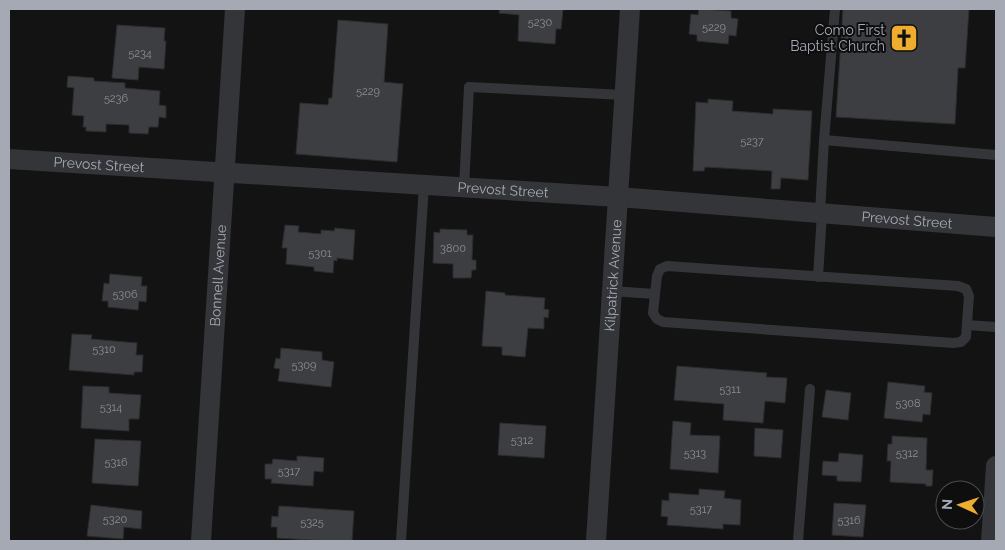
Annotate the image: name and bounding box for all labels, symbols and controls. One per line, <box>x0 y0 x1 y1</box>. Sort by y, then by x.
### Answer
house number: 5230 <box>528 16 552 29</box>
house number: 5229 <box>702 21 726 34</box>
place label: Como First Baptist Church <box>790 22 885 54</box>
church icon: Como First Baptist Church <box>889 23 919 53</box>
house number: 5234 <box>128 47 152 60</box>
house number: 5229 <box>356 85 380 98</box>
house number: 5236 <box>104 92 128 105</box>
house number: 5237 <box>740 135 764 148</box>
street label: Prevost Street <box>53 154 145 175</box>
street label: Prevost Street <box>457 179 549 201</box>
street label: Prevost Street <box>861 208 953 232</box>
street label: Kilpatrick Avenue <box>601 219 625 332</box>
street label: Bonnell Avenue <box>207 224 229 327</box>
house number: 3800 <box>440 242 466 255</box>
house number: 5301 <box>308 247 332 260</box>
house number: 5306 <box>112 288 138 301</box>
house number: 5310 <box>92 343 116 356</box>
house number: 5309 <box>291 359 317 372</box>
house number: 5311 <box>719 383 741 396</box>
house number: 5308 <box>895 397 921 410</box>
house number: 5314 <box>100 401 122 414</box>
house number: 5312 <box>511 434 533 447</box>
house number: 5313 <box>684 447 706 460</box>
house number: 5312 <box>896 447 918 460</box>
house number: 5316 <box>104 456 128 469</box>
house number: 5317 <box>278 465 300 478</box>
north arrow <box>935 480 985 530</box>
text: N <box>939 499 955 510</box>
house number: 5317 <box>690 503 712 516</box>
house number: 5320 <box>103 513 127 526</box>
house number: 5316 <box>837 514 861 527</box>
house number: 5325 <box>300 516 324 529</box>

